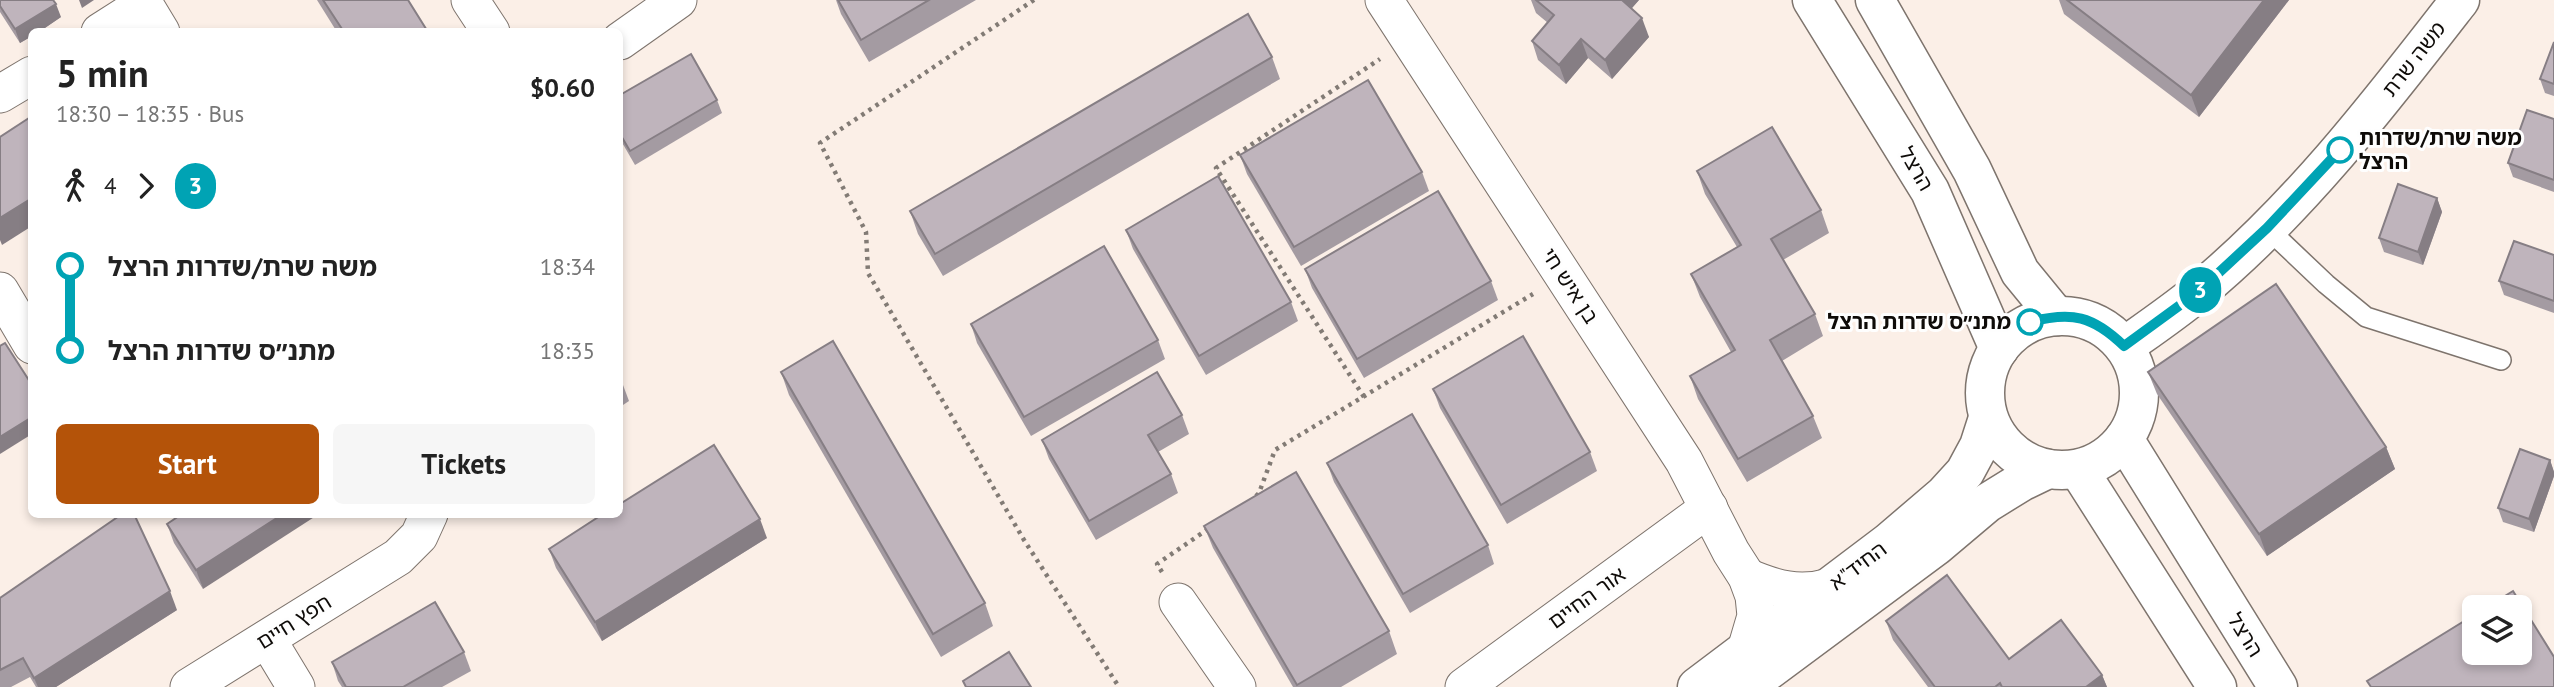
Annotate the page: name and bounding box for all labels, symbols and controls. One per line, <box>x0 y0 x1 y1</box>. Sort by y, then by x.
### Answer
street label: משה שרת <box>2376 16 2451 102</box>
text: 5 min <box>56 48 149 97</box>
text: $0.60 <box>530 71 595 104</box>
text: 18:30 – 18:35 · Bus <box>56 99 244 128</box>
place label: משה שרת/שדרות הרצל <box>2359 124 2522 175</box>
marker: משה שרת/שדרות הרצל <box>2327 137 2353 163</box>
street label: הרצל <box>1893 142 1940 196</box>
icon: walk <box>56 167 94 205</box>
icon: forward <box>127 167 165 205</box>
text: 3 <box>189 170 202 201</box>
text: 4 <box>104 171 117 200</box>
street label: בן איש חי <box>1536 243 1605 329</box>
text: משה שרת/שדרות הרצל <box>108 250 377 283</box>
text: 18:34 <box>540 252 595 281</box>
line badge: 3 <box>2177 267 2223 313</box>
text: 3 <box>2193 274 2207 305</box>
place label: מתנ״ס שדרות הרצל <box>1828 308 2011 335</box>
marker: מתנ״ס שדרות הרצל <box>2017 309 2043 335</box>
text: מתנ״ס שדרות הרצל <box>108 334 335 367</box>
text: 18:35 <box>540 336 595 365</box>
button: Start <box>56 424 319 504</box>
button: Tickets <box>333 424 595 504</box>
street label: החיד"א <box>1824 535 1892 596</box>
street label: אור החיים <box>1543 560 1631 635</box>
street label: חפץ חיים <box>251 588 336 655</box>
map controls <box>2462 595 2532 665</box>
button: layers <box>2462 595 2532 665</box>
street label: הרצל <box>2222 608 2269 662</box>

